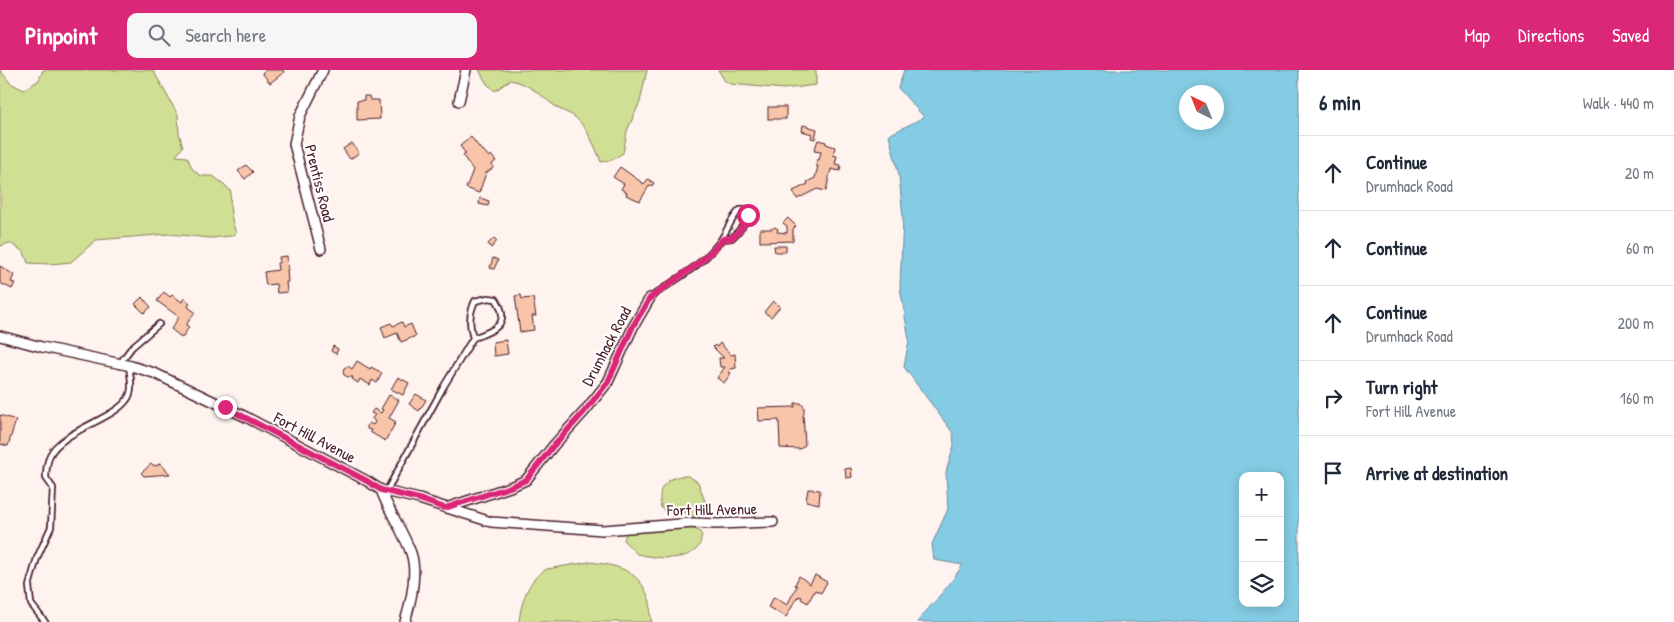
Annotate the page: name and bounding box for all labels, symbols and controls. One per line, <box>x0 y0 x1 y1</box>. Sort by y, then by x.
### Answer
search box <box>127 13 477 58</box>
text: Pinpoint <box>25 19 97 51</box>
icon: search <box>145 21 173 49</box>
text: Search here <box>185 22 266 48</box>
text: Map <box>1465 23 1490 48</box>
text: Directions <box>1518 23 1584 48</box>
text: Saved <box>1612 23 1649 48</box>
north arrow <box>1179 85 1224 130</box>
text: 6 min <box>1319 88 1361 117</box>
text: Walk · 440 m <box>1583 92 1654 114</box>
street label: Prentiss Road <box>300 142 340 224</box>
text: Continue <box>1366 149 1427 175</box>
icon: ahead <box>1319 159 1347 187</box>
text: 20 m <box>1625 162 1654 184</box>
text: Drumhack Road <box>1366 175 1453 197</box>
route start <box>737 204 760 227</box>
icon: ahead <box>1319 234 1347 262</box>
text: Continue <box>1366 235 1427 261</box>
text: 60 m <box>1626 237 1654 259</box>
text: Continue <box>1366 299 1427 325</box>
street label: Drumhack Road <box>576 303 636 389</box>
icon: ahead <box>1319 309 1347 337</box>
text: 200 m <box>1618 312 1654 334</box>
text: Drumhack Road <box>1366 325 1453 347</box>
text: Turn right <box>1366 374 1437 400</box>
icon: right <box>1319 384 1347 412</box>
text: 160 m <box>1620 387 1654 409</box>
route end <box>214 396 237 419</box>
text: Fort Hill Avenue <box>1366 400 1456 422</box>
street label: Fort Hill Avenue <box>269 406 360 468</box>
icon: arrive <box>1319 459 1347 487</box>
text: Arrive at destination <box>1366 460 1508 486</box>
map controls <box>1239 472 1284 607</box>
button: + <box>1239 472 1284 517</box>
street label: Fort Hill Avenue <box>666 497 758 521</box>
button: − <box>1239 517 1284 562</box>
button: layers <box>1239 562 1284 607</box>

